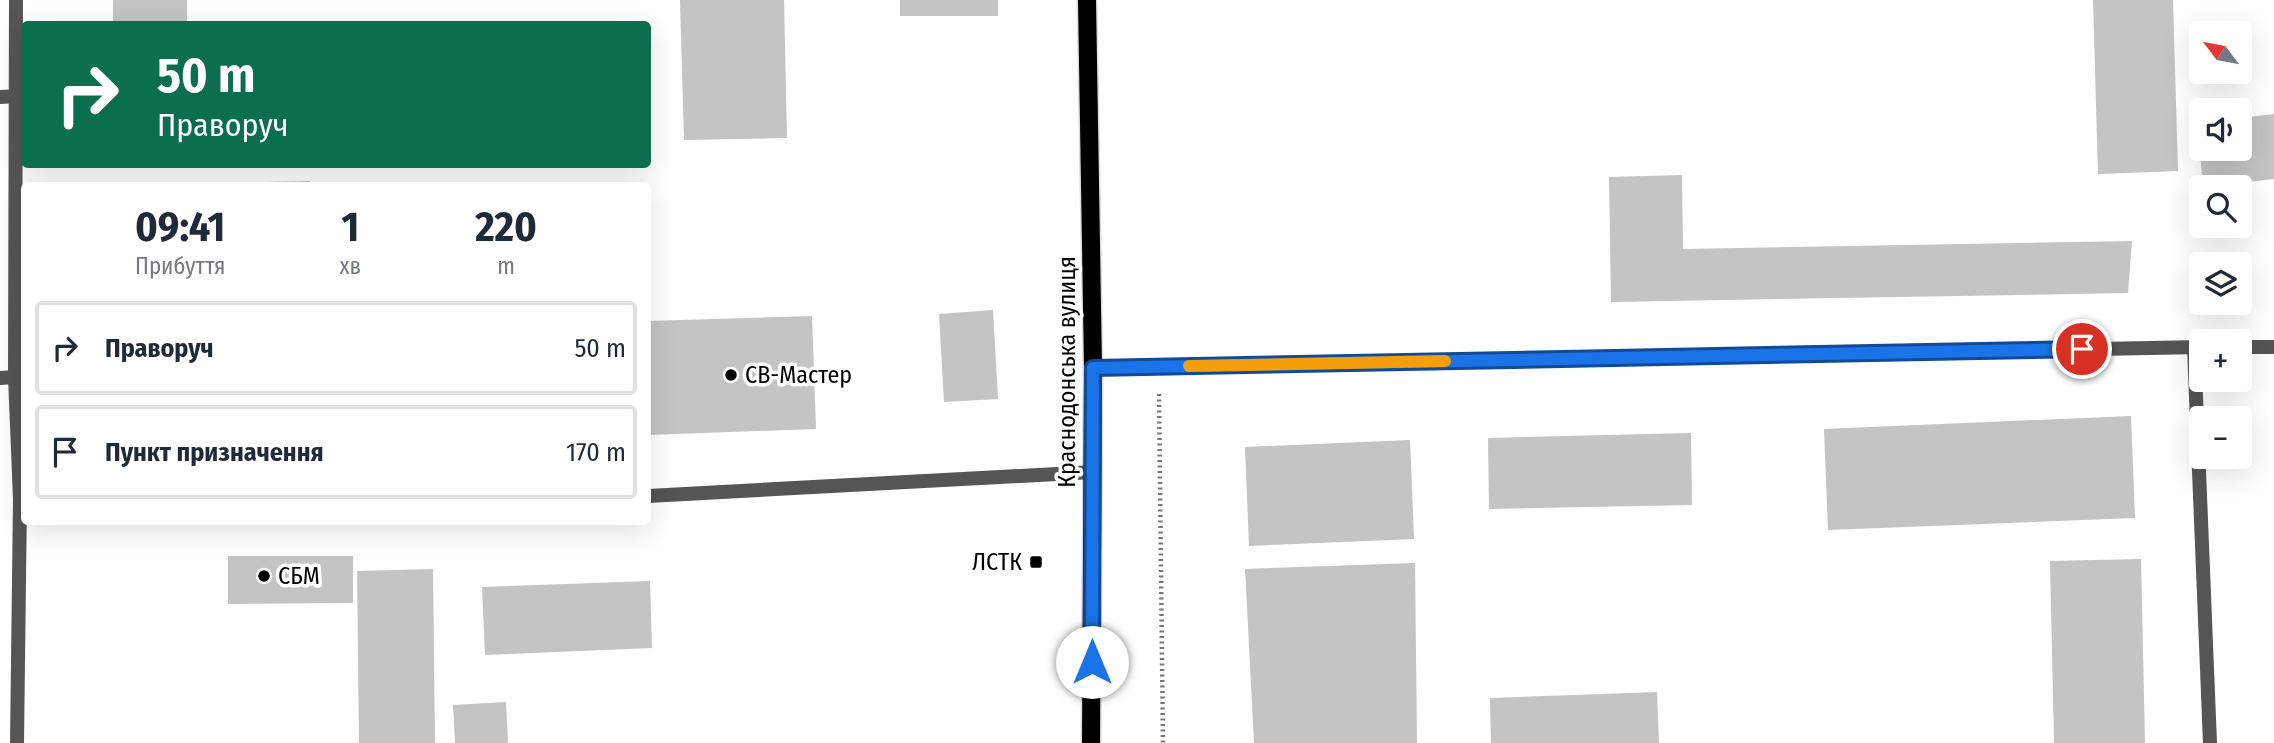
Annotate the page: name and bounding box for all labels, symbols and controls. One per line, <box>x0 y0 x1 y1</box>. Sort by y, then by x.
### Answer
north arrow <box>2189 21 2252 84</box>
map controls <box>2189 21 2252 469</box>
text: 50 m <box>157 46 255 105</box>
icon: right <box>42 49 133 140</box>
button: sound <box>2189 98 2252 161</box>
text: Праворуч <box>157 106 289 144</box>
button: search <box>2189 175 2252 238</box>
text: 09:41 <box>135 202 225 252</box>
text: 1 <box>341 202 359 252</box>
text: 220 <box>475 202 537 252</box>
text: Прибуття <box>135 252 225 280</box>
text: хв <box>339 252 361 280</box>
text: m <box>497 252 515 280</box>
button: layers <box>2189 252 2252 315</box>
street label: Краснодонська вулиця <box>1053 256 1081 488</box>
pin <box>2052 319 2112 379</box>
icon: right <box>46 329 84 367</box>
button: + <box>2189 329 2252 392</box>
icon: arrive <box>2063 330 2101 368</box>
text: Праворуч <box>105 333 214 364</box>
text: 50 m <box>574 333 626 364</box>
place label: СВ-Мастер <box>745 361 852 389</box>
marker: СВ-Мастер <box>723 367 739 383</box>
button: − <box>2189 406 2252 469</box>
icon: arrive <box>46 433 84 471</box>
text: Пункт призначення <box>105 437 324 468</box>
text: 170 m <box>566 437 626 468</box>
place label: ЛСТК <box>972 548 1022 576</box>
marker: ЛСТК <box>1028 554 1044 570</box>
place label: СБМ <box>278 562 320 590</box>
marker: СБМ <box>256 568 272 584</box>
position arrow <box>1055 625 1129 699</box>

